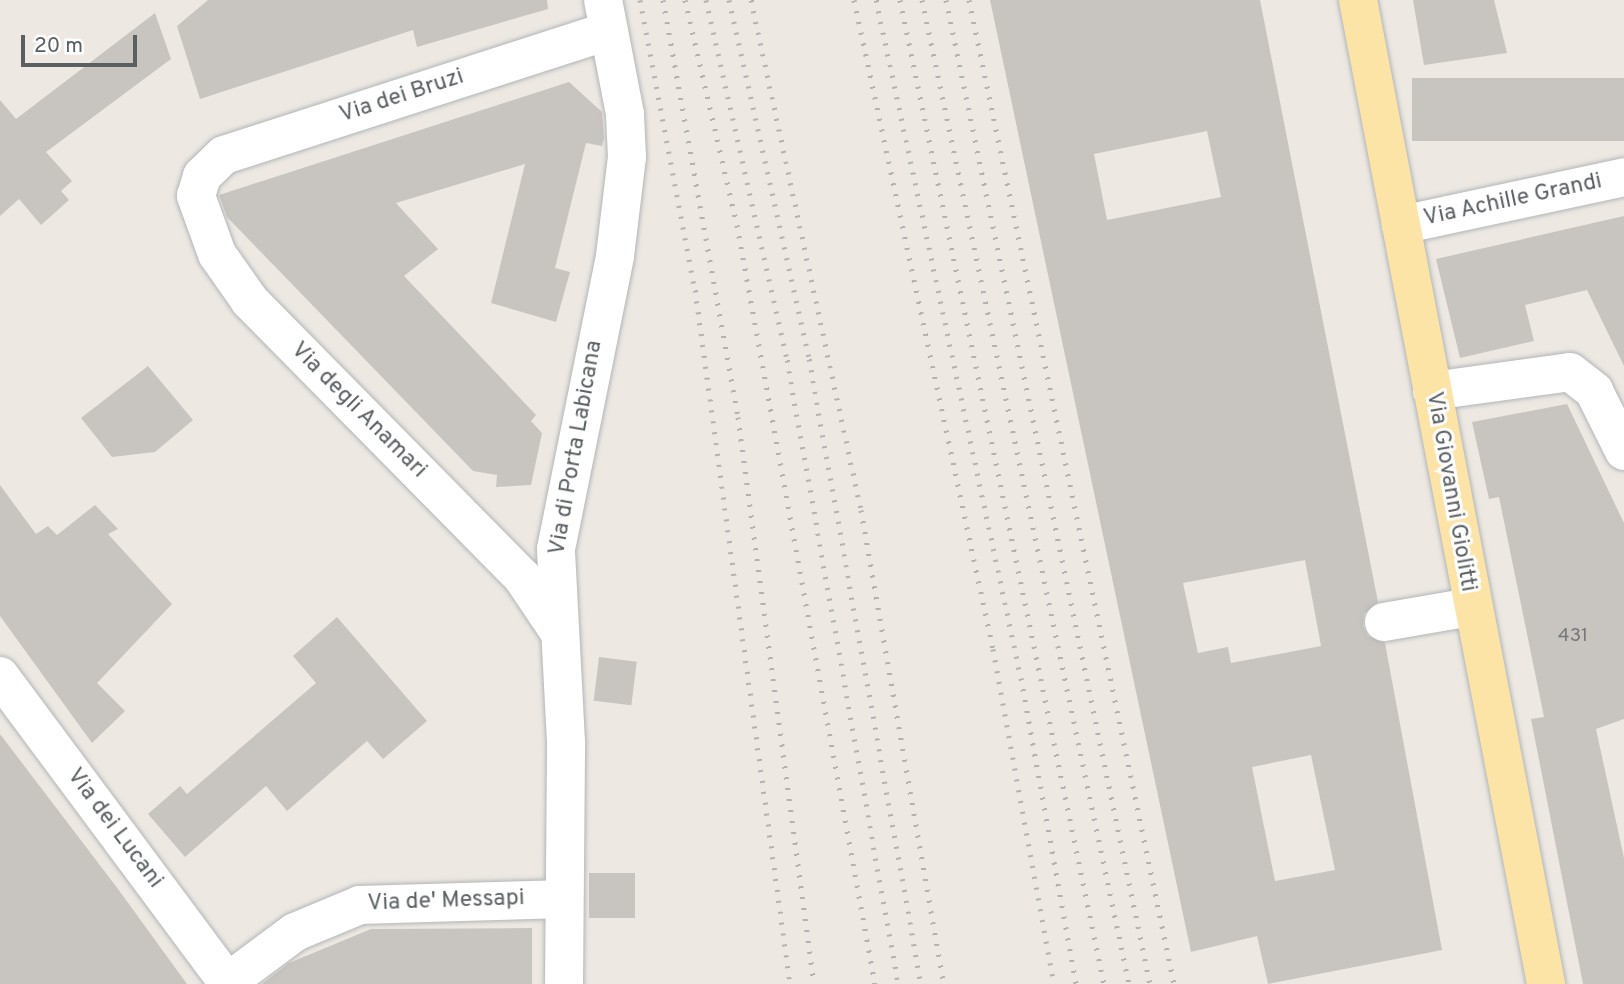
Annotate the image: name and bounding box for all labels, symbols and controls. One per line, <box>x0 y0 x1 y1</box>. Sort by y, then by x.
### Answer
scale bar <box>24 21 140 65</box>
text: 20 m <box>34 33 83 60</box>
street label: Via dei Bruzi <box>336 64 468 130</box>
street label: Via Achille Grandi <box>1421 169 1605 233</box>
street label: Via degli Anamari <box>284 337 432 485</box>
street label: Via di Porta Labicana <box>545 338 609 558</box>
street label: Via Giovanni Giolitti <box>1419 390 1481 594</box>
house number: 431 <box>1558 626 1588 648</box>
street label: Via dei Lucani <box>60 764 168 894</box>
street label: Via de' Messapi <box>367 885 525 919</box>

